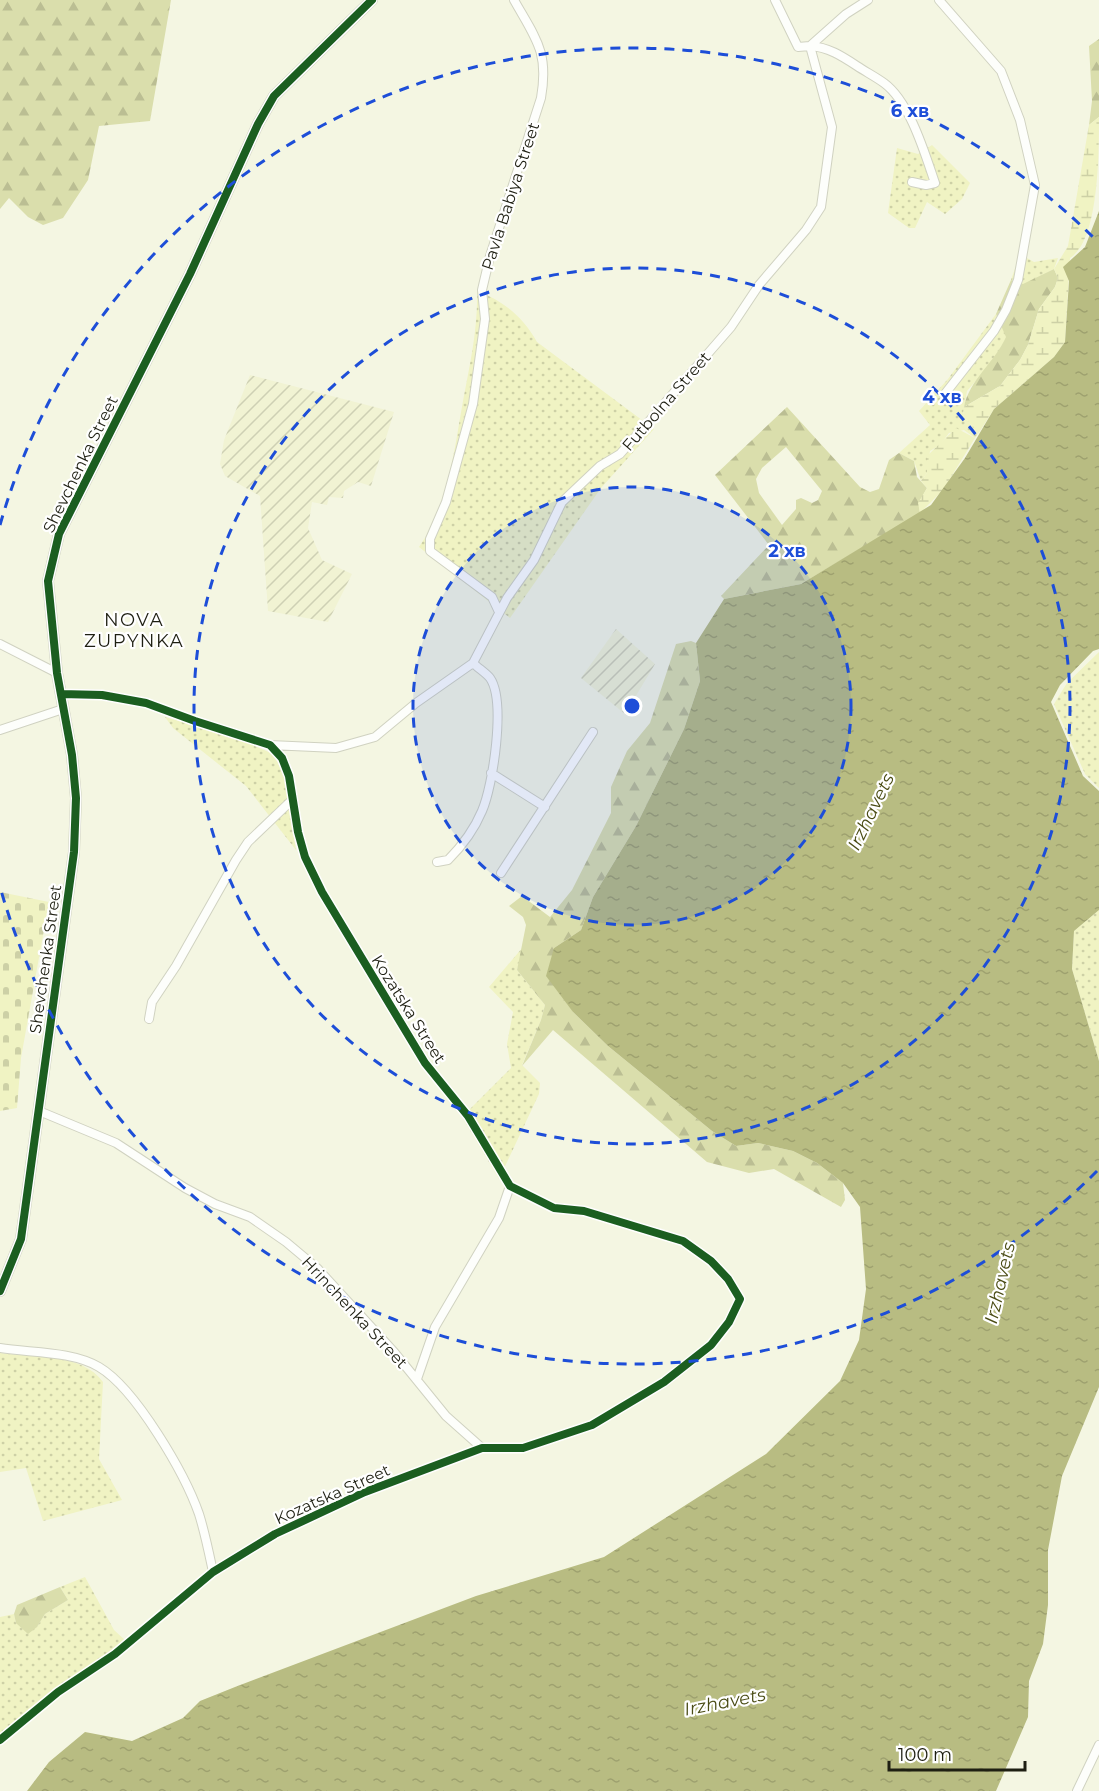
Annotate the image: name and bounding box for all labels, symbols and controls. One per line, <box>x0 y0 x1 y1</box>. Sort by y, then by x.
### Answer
text: 6 хв <box>891 100 929 122</box>
street label: Pavla Babiya Street <box>478 119 543 272</box>
street label: Futbolna Street <box>618 348 715 455</box>
text: 4 хв <box>922 386 962 408</box>
street label: Shevchenka Street <box>39 392 122 536</box>
text: 2 хв <box>768 540 806 562</box>
district label: NOVA ZUPYNKA <box>84 609 184 652</box>
centre of rings <box>622 696 642 716</box>
water label: Irzhavets <box>843 770 899 854</box>
street label: Shevchenka Street <box>26 883 65 1035</box>
street label: Kozatska Street <box>368 952 450 1067</box>
water label: Irzhavets <box>980 1240 1020 1326</box>
street label: Hrinchenka Street <box>298 1252 412 1373</box>
street label: Kozatska Street <box>272 1460 393 1528</box>
water label: Irzhavets <box>682 1683 768 1721</box>
scale bar <box>889 1734 1026 1772</box>
text: 100 m <box>898 1744 952 1766</box>

